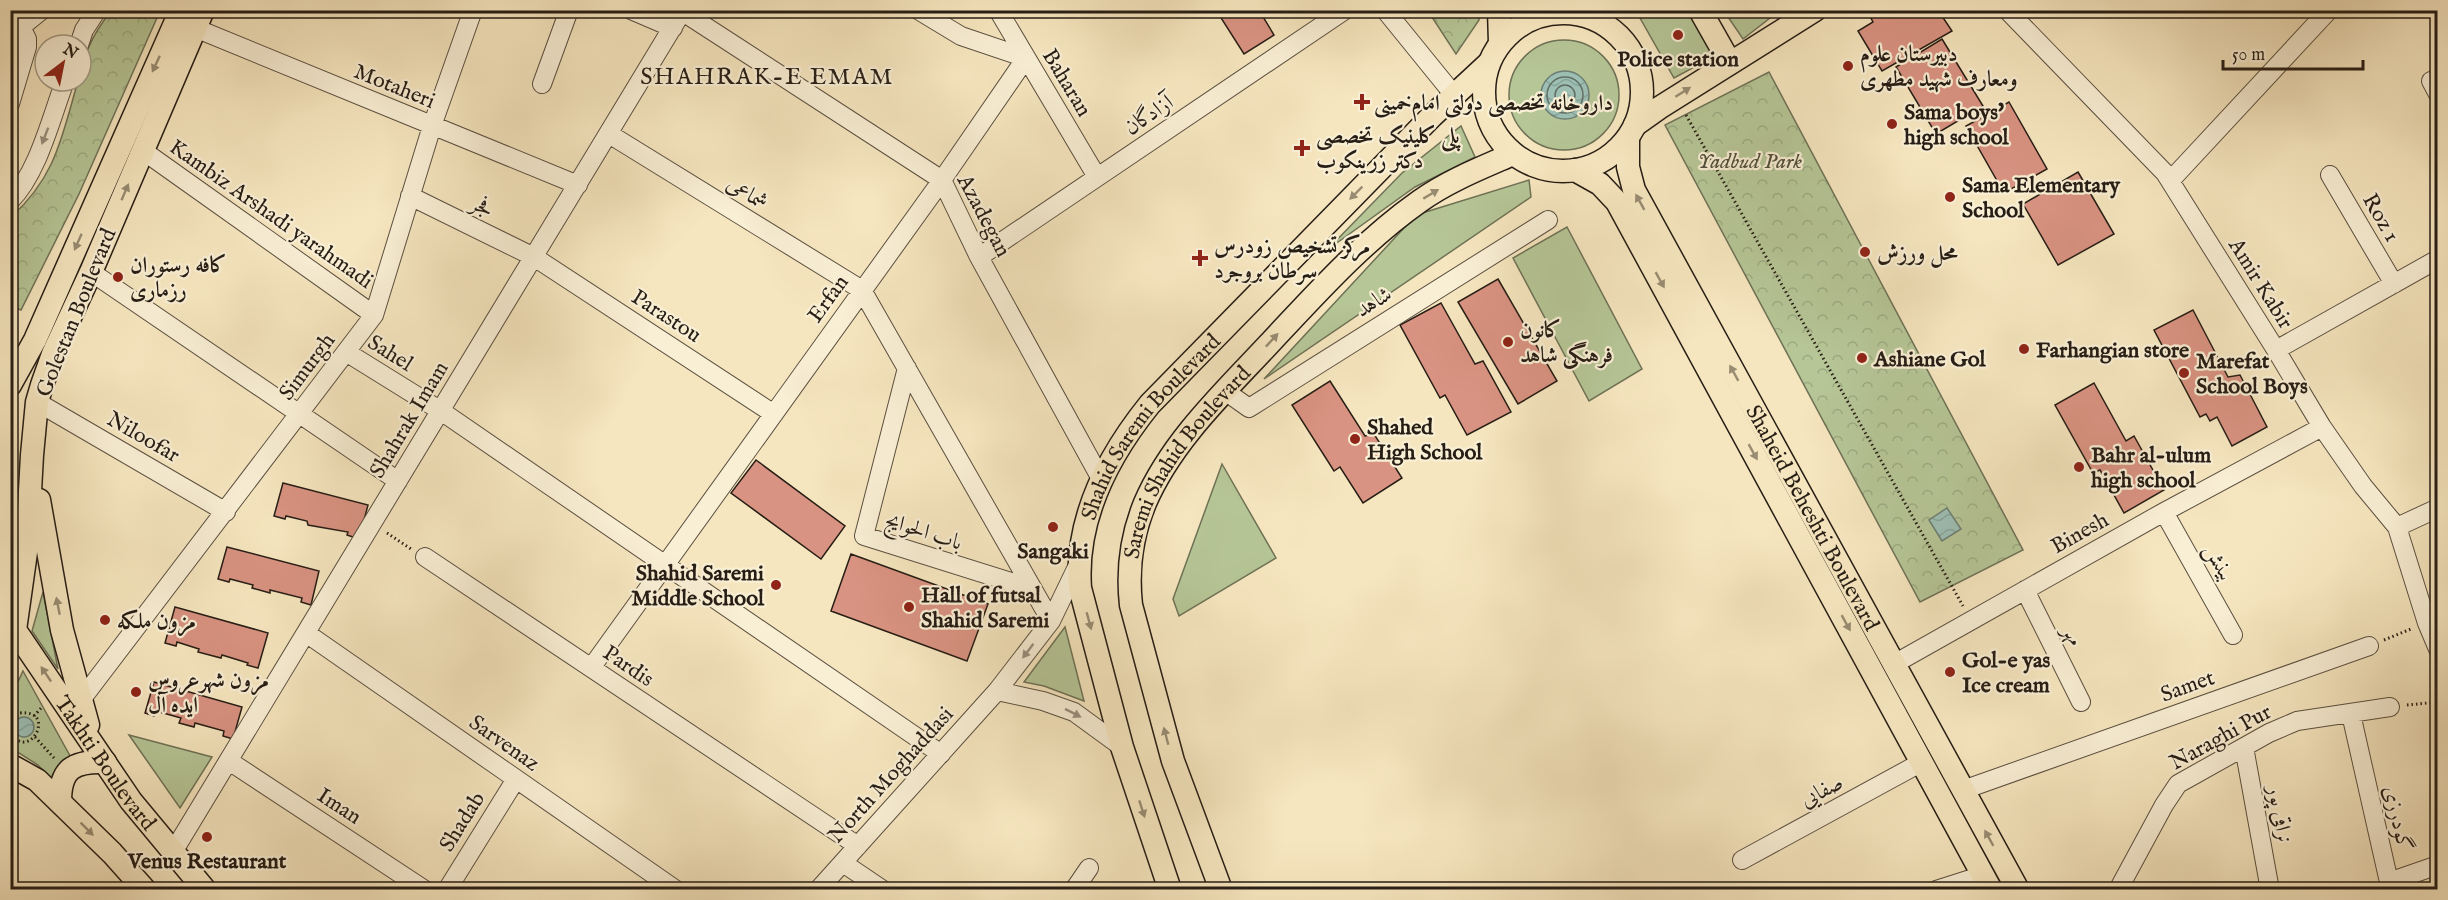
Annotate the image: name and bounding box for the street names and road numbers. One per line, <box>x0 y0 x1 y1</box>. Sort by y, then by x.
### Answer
street label: Baharan <box>1035 44 1098 122</box>
street label: Motaheri <box>350 58 439 116</box>
street label: آزادگان <box>1119 87 1181 142</box>
street label: Kambiz Arshadi yarahmadi <box>163 134 378 296</box>
street label: Azadegan <box>949 169 1017 262</box>
street label: شماعی <box>721 170 773 217</box>
street label: فجر <box>464 189 498 224</box>
street label: Roz 1 <box>2355 189 2405 247</box>
street label: Golestan Boulevard <box>30 224 124 401</box>
street label: Amir Kabir <box>2221 233 2299 335</box>
street label: Erfan <box>802 269 856 329</box>
street label: شاهد <box>1351 281 1398 325</box>
street label: Parastou <box>626 284 706 350</box>
street label: Simurgh <box>273 328 342 406</box>
street label: Shahid Saremi Boulevard <box>1076 328 1227 524</box>
street label: Sahel <box>362 329 418 378</box>
street label: Shahrak Imam <box>364 357 456 484</box>
street label: Saremi Shahid Boulevard <box>1119 360 1257 561</box>
street label: Shaheid Beheshti Boulevard <box>1739 400 1885 636</box>
street label: Niloofar <box>101 406 185 470</box>
street label: باب الحوایج <box>880 506 966 561</box>
street label: Binesh <box>2046 506 2114 561</box>
street label: بینش <box>2197 538 2240 585</box>
street label: مهر <box>2054 619 2089 651</box>
street label: Pardis <box>597 640 659 694</box>
street label: Samet <box>2157 664 2219 710</box>
street label: Takhti Boulevard <box>48 691 162 837</box>
street label: Naraghi Pur <box>2165 698 2277 777</box>
street label: North Moghaddasi <box>823 701 960 850</box>
street label: Sarvenaz <box>463 709 545 778</box>
street label: صفایی <box>1796 769 1848 815</box>
street label: نراقی پور <box>2259 781 2298 845</box>
street label: Iman <box>311 782 367 832</box>
street label: گودرزی <box>2376 783 2418 854</box>
street label: Shadab <box>433 787 492 857</box>

